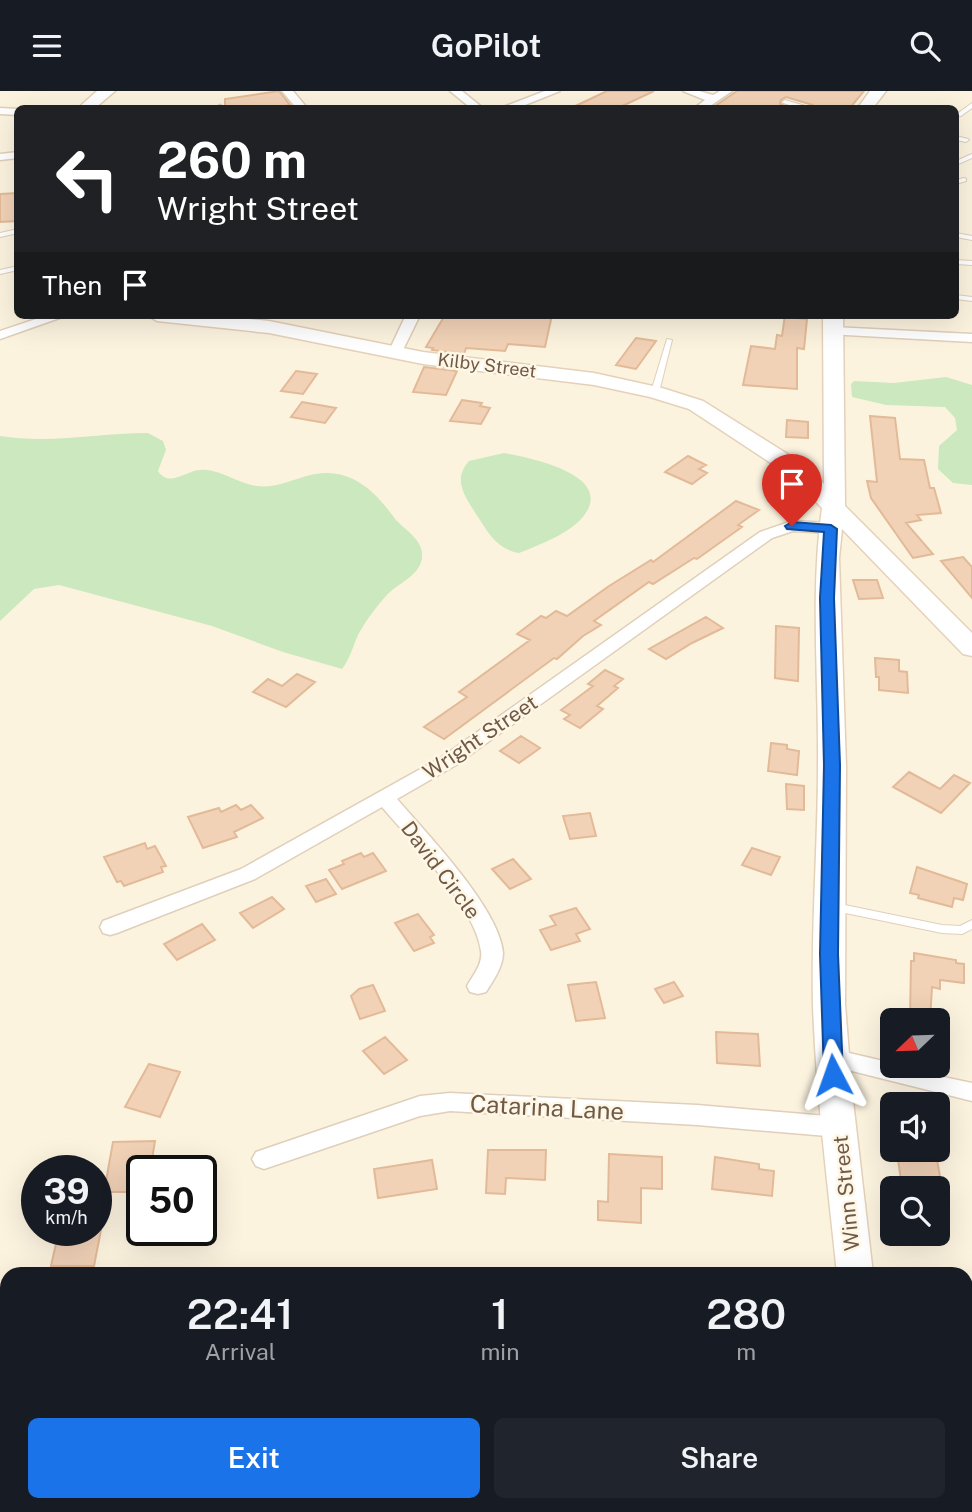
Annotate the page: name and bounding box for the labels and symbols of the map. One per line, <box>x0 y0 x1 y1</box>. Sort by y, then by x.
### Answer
street label: Kilby Street <box>436 349 538 381</box>
pin <box>762 454 822 526</box>
street label: Wright Street <box>418 690 542 784</box>
street label: David Circle <box>396 816 486 924</box>
north arrow <box>880 1008 950 1078</box>
position arrow <box>796 1038 870 1112</box>
street label: Catarina Lane <box>469 1089 625 1125</box>
street label: Winn Street <box>828 1134 864 1252</box>
speed limit sign: 50 <box>126 1155 217 1246</box>

